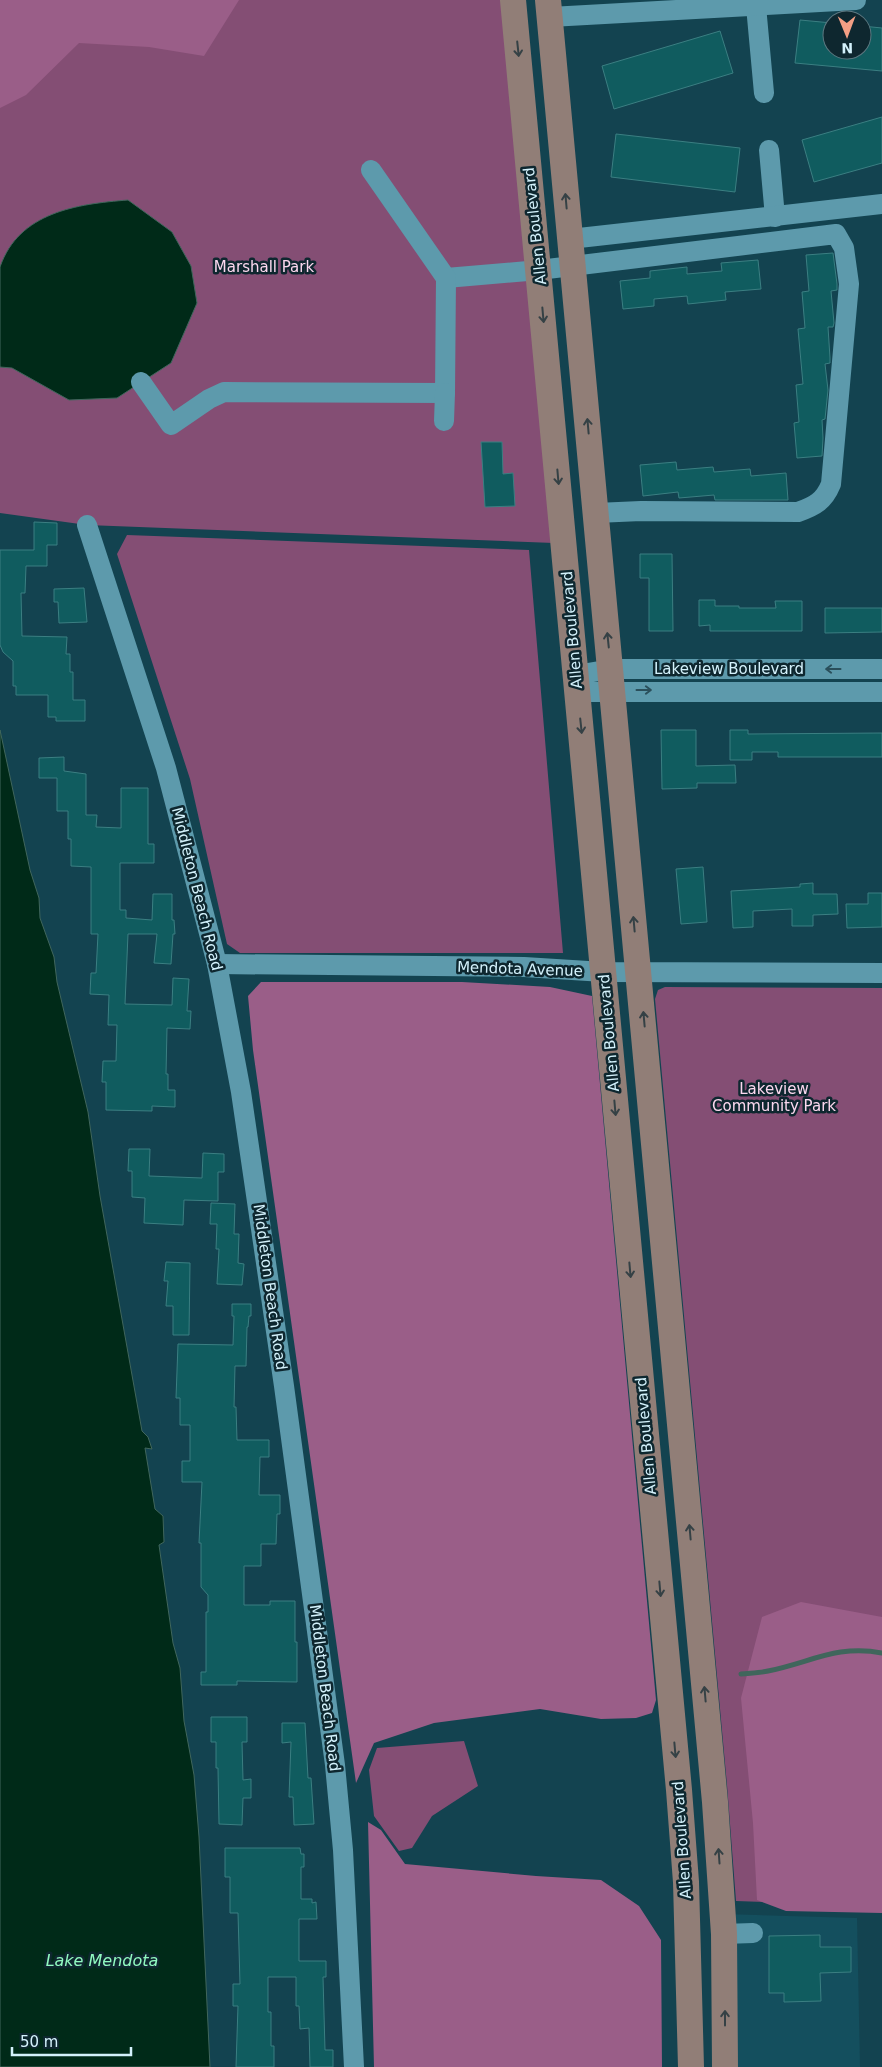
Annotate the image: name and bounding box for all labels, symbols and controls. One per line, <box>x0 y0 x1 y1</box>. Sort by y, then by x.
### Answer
north arrow <box>822 10 872 60</box>
one-way arrow <box>513 40 523 56</box>
text: N <box>841 40 853 56</box>
street label: Allen Boulevard <box>520 166 550 286</box>
one-way arrow <box>562 193 571 209</box>
park label: Marshall Park <box>214 258 314 276</box>
one-way arrow <box>539 307 548 323</box>
one-way arrow <box>583 419 592 435</box>
one-way arrow <box>553 468 563 484</box>
street label: Allen Boulevard <box>558 570 586 690</box>
one-way arrow <box>603 633 613 649</box>
street label: Lakeview Boulevard <box>654 660 804 678</box>
one-way arrow <box>826 664 842 674</box>
one-way arrow <box>636 685 652 695</box>
one-way arrow <box>576 717 586 733</box>
street label: Middleton Beach Road <box>168 805 226 973</box>
one-way arrow <box>630 916 639 932</box>
street label: Mendota Avenue <box>457 958 583 980</box>
street label: Allen Boulevard <box>595 973 623 1093</box>
one-way arrow <box>639 1011 648 1027</box>
park label: Lakeview Community Park <box>712 1080 836 1115</box>
one-way arrow <box>611 1100 620 1116</box>
street label: Middleton Beach Road <box>249 1203 291 1371</box>
one-way arrow <box>626 1262 635 1278</box>
street label: Allen Boulevard <box>632 1376 660 1496</box>
one-way arrow <box>685 1524 695 1540</box>
one-way arrow <box>655 1580 665 1596</box>
street label: Middleton Beach Road <box>306 1604 344 1772</box>
one-way arrow <box>700 1686 709 1702</box>
one-way arrow <box>670 1742 680 1758</box>
street label: Allen Boulevard <box>669 1781 695 1899</box>
one-way arrow <box>714 1848 723 1864</box>
water label: Lake Mendota <box>46 1951 158 1970</box>
one-way arrow <box>720 2011 730 2027</box>
scale bar <box>12 2024 131 2056</box>
text: 50 m <box>20 2033 58 2051</box>

